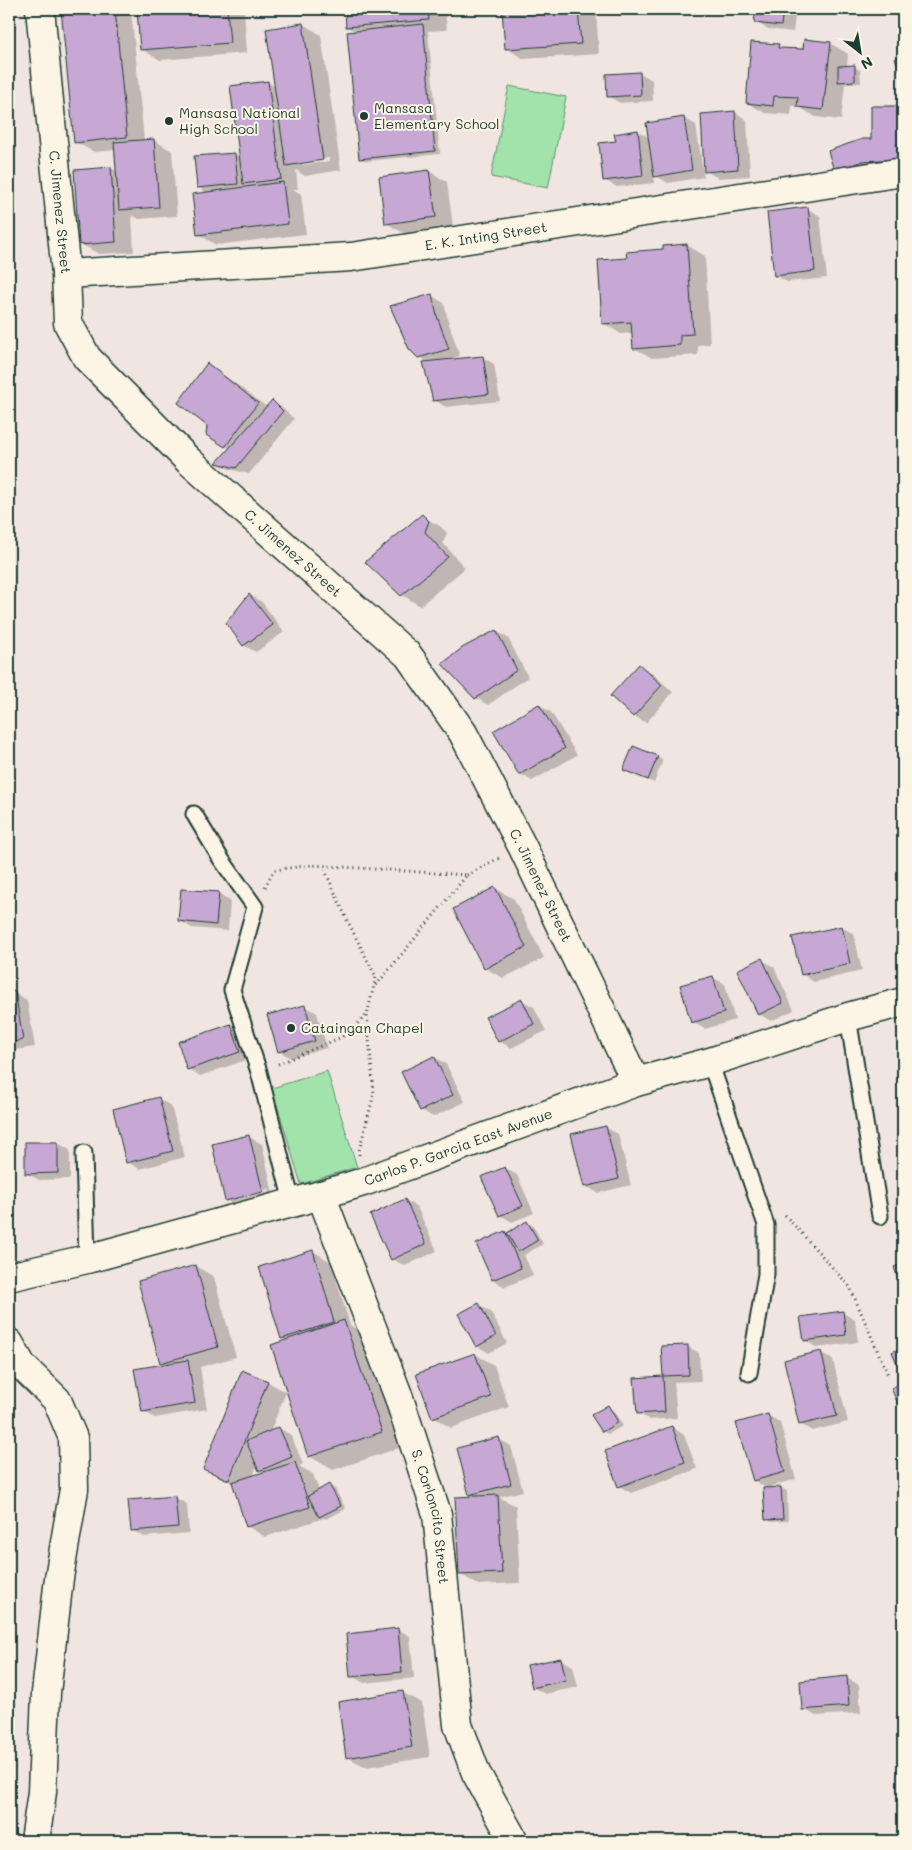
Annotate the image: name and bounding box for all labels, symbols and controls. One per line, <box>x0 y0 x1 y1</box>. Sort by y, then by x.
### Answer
north arrow <box>834 28 884 78</box>
text: N <box>857 53 876 74</box>
place label: Mansasa Elementary School <box>374 98 500 133</box>
place label: Mansasa National High School <box>179 103 300 138</box>
marker: Mansasa Elementary School <box>358 110 370 122</box>
marker: Mansasa National High School <box>163 115 175 127</box>
street label: C. Jimenez Street <box>45 149 76 275</box>
street label: E. K. Inting Street <box>424 217 548 254</box>
street label: C. Jimenez Street <box>241 505 346 601</box>
street label: C. Jimenez Street <box>505 825 577 945</box>
place label: Cataingan Chapel <box>301 1018 423 1037</box>
marker: Cataingan Chapel <box>285 1022 297 1034</box>
street label: Carlos P. Garcia East Avenue <box>361 1103 555 1190</box>
street label: S. Corloncito Street <box>407 1447 454 1585</box>

